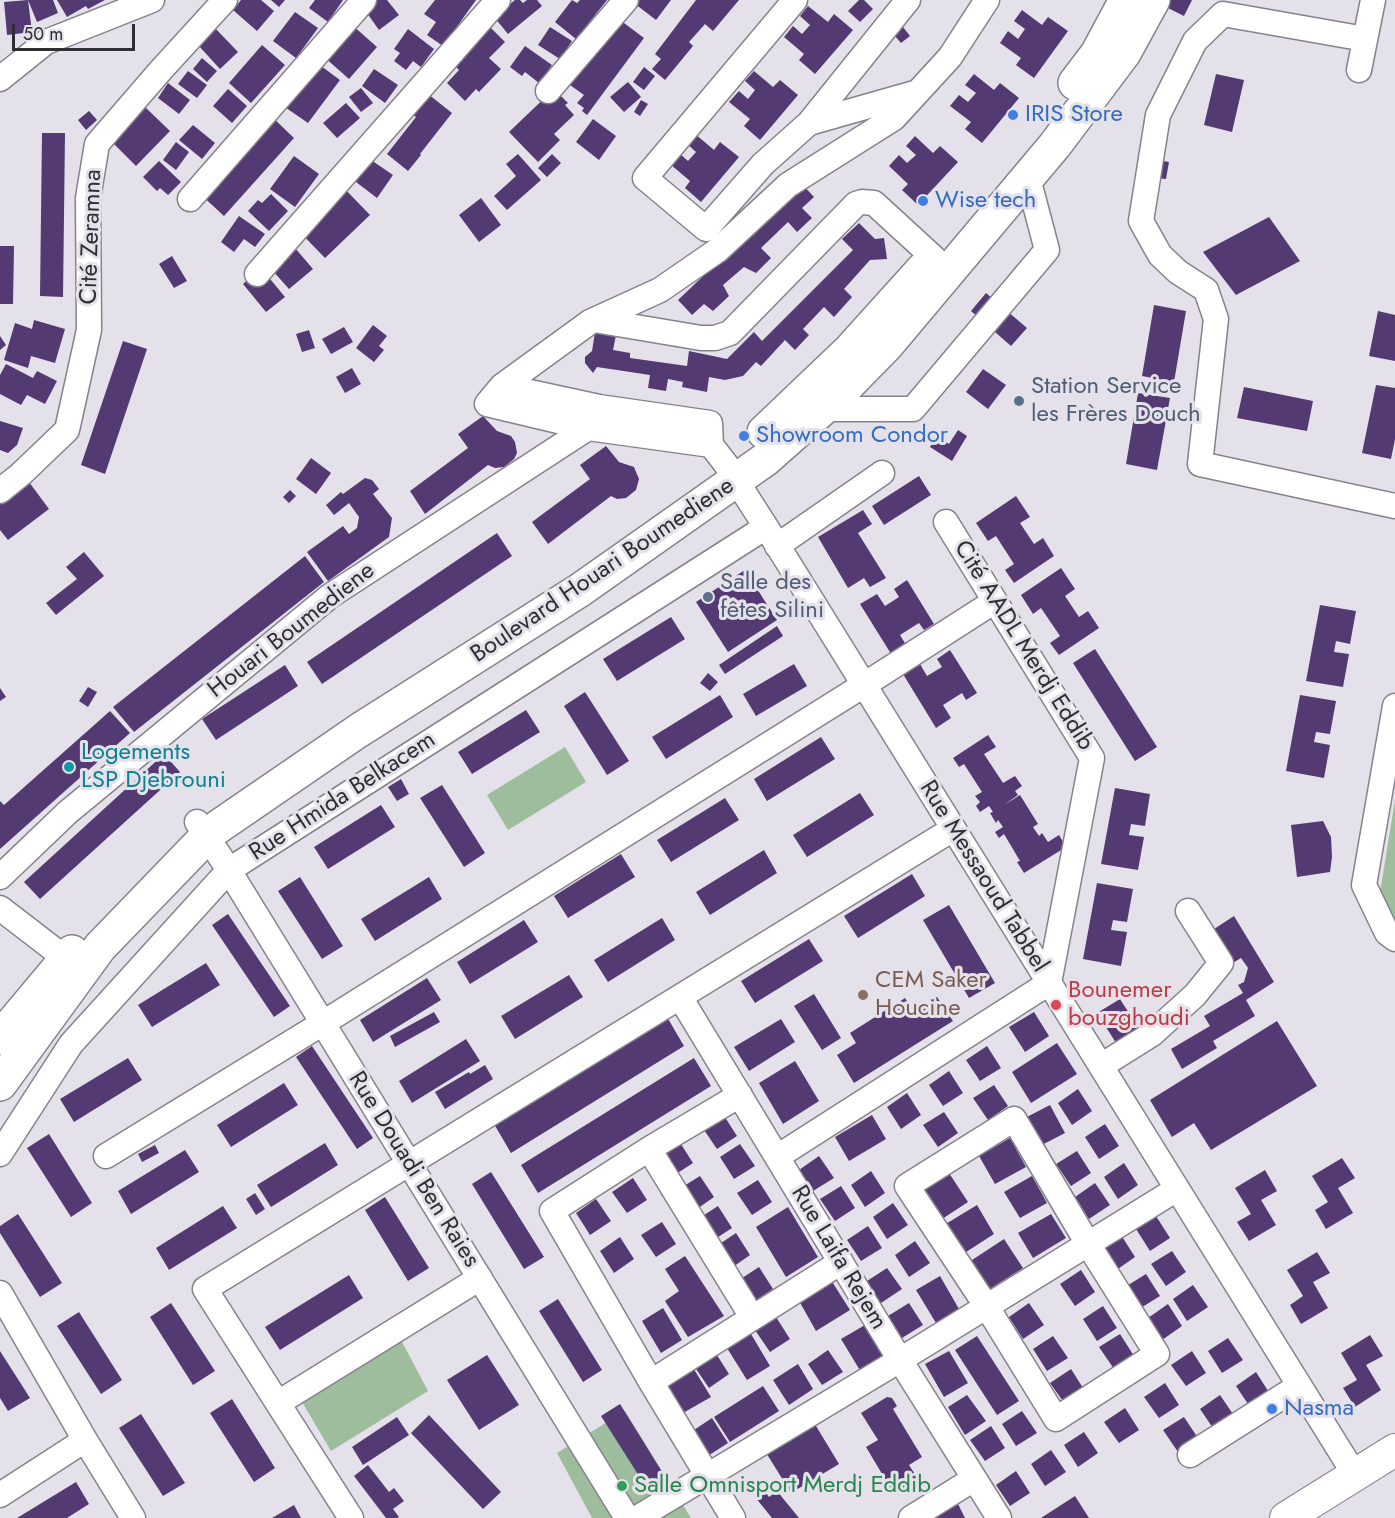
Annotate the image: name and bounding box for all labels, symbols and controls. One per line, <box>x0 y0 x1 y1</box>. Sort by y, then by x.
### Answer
scale bar <box>15 12 138 50</box>
text: 50 m <box>23 21 63 47</box>
place label: IRIS Store <box>1025 101 1123 129</box>
marker: IRIS Store <box>1006 108 1020 122</box>
street label: Cité Zeramna <box>75 169 109 305</box>
place label: Wise tech <box>935 187 1036 215</box>
marker: Wise tech <box>916 194 930 208</box>
place label: Station Service les Frères Douch <box>1031 373 1201 429</box>
marker: Station Service les Frères Douch <box>1012 394 1026 408</box>
place label: Showroom Condor <box>756 422 948 450</box>
marker: Showroom Condor <box>737 429 751 443</box>
street label: Boulevard Houari Boumediene <box>466 472 740 670</box>
street label: Cité AADL Merdj Eddib <box>947 536 1099 756</box>
street label: Houari Boumediene <box>203 557 381 705</box>
place label: Salle des fêtes Silini <box>720 569 824 625</box>
marker: Salle des fêtes Silini <box>701 590 715 604</box>
street label: Rue Hmida Belkacem <box>245 726 441 868</box>
place label: Logements LSP Djebrouni <box>81 739 226 795</box>
marker: Logements LSP Djebrouni <box>62 760 76 774</box>
street label: Rue Messaoud Tabbel <box>912 776 1054 978</box>
place label: CEM Saker Houcine <box>875 967 987 1023</box>
place label: Bounemer bouzghoudi <box>1068 977 1190 1033</box>
marker: CEM Saker Houcine <box>856 988 870 1002</box>
marker: Bounemer bouzghoudi <box>1049 998 1063 1012</box>
street label: Rue Douadi Ben Raies <box>341 1067 485 1273</box>
street label: Rue Laifa Rejem <box>784 1181 892 1335</box>
place label: Nasma <box>1284 1395 1354 1423</box>
marker: Nasma <box>1265 1402 1279 1416</box>
place label: Salle Omnisport Merdj Eddib <box>634 1472 931 1500</box>
marker: Salle Omnisport Merdj Eddib <box>615 1479 629 1493</box>

